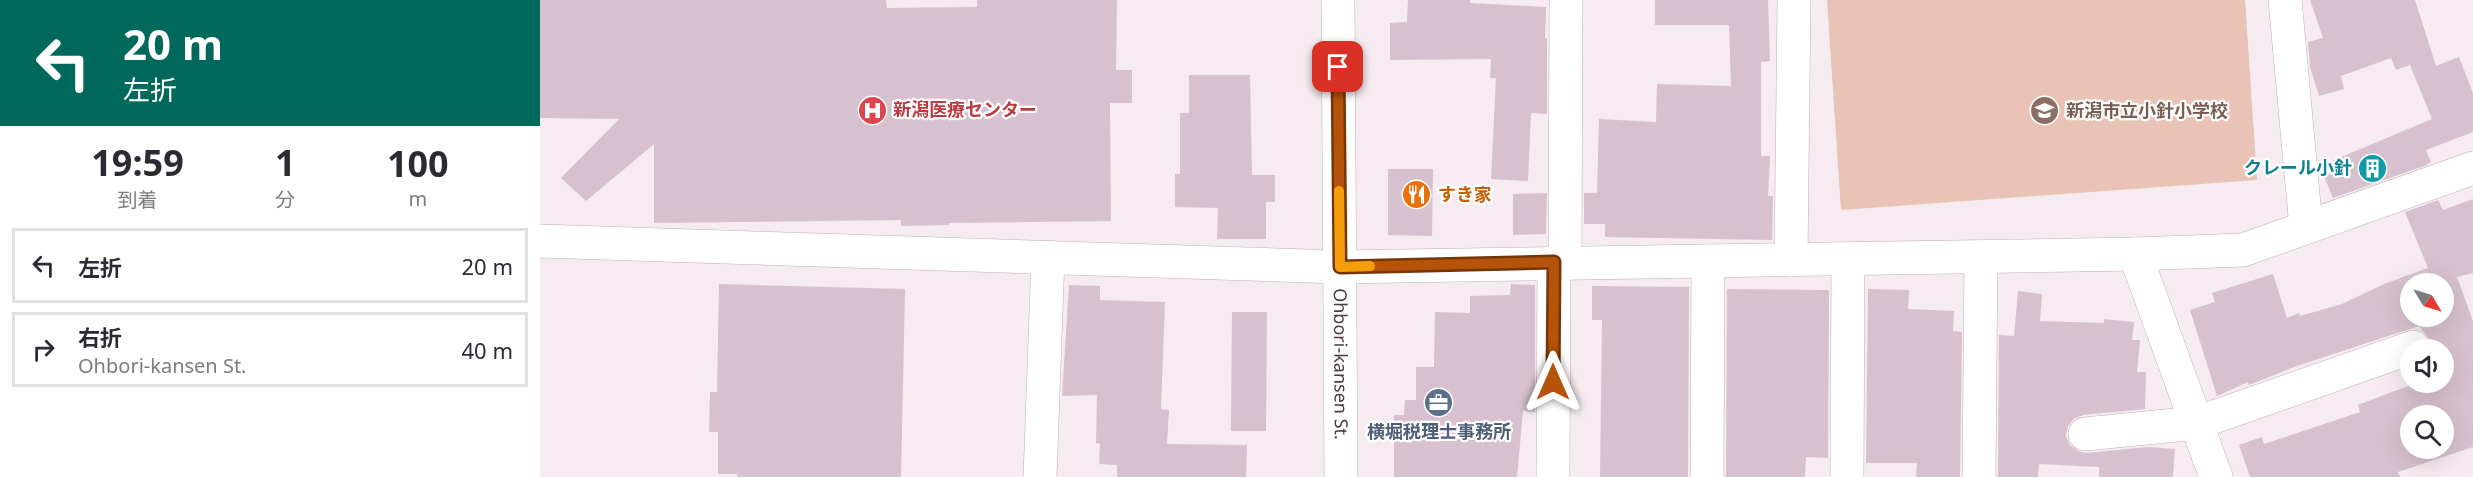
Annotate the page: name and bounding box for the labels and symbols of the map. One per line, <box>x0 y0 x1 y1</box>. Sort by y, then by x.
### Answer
pin <box>1312 41 1363 92</box>
hospital icon: 新潟医療センター <box>856 94 888 126</box>
school or university icon: 新潟市立小針小学校 <box>2029 95 2061 127</box>
place label: 新潟医療センター <box>893 97 1037 121</box>
place label: 新潟市立小針小学校 <box>2066 98 2228 122</box>
building icon: クレール小針 <box>2357 152 2389 184</box>
place label: クレール小針 <box>2244 155 2352 179</box>
restaurant icon: すき家 <box>1401 179 1433 211</box>
place label: すき家 <box>1438 182 1492 206</box>
north arrow <box>2400 273 2454 327</box>
street label: Ohbori-kansen St. <box>1329 288 1354 440</box>
position arrow <box>1521 350 1585 414</box>
office icon: 横堀税理士事務所 <box>1423 387 1455 419</box>
place label: 横堀税理士事務所 <box>1367 419 1511 443</box>

